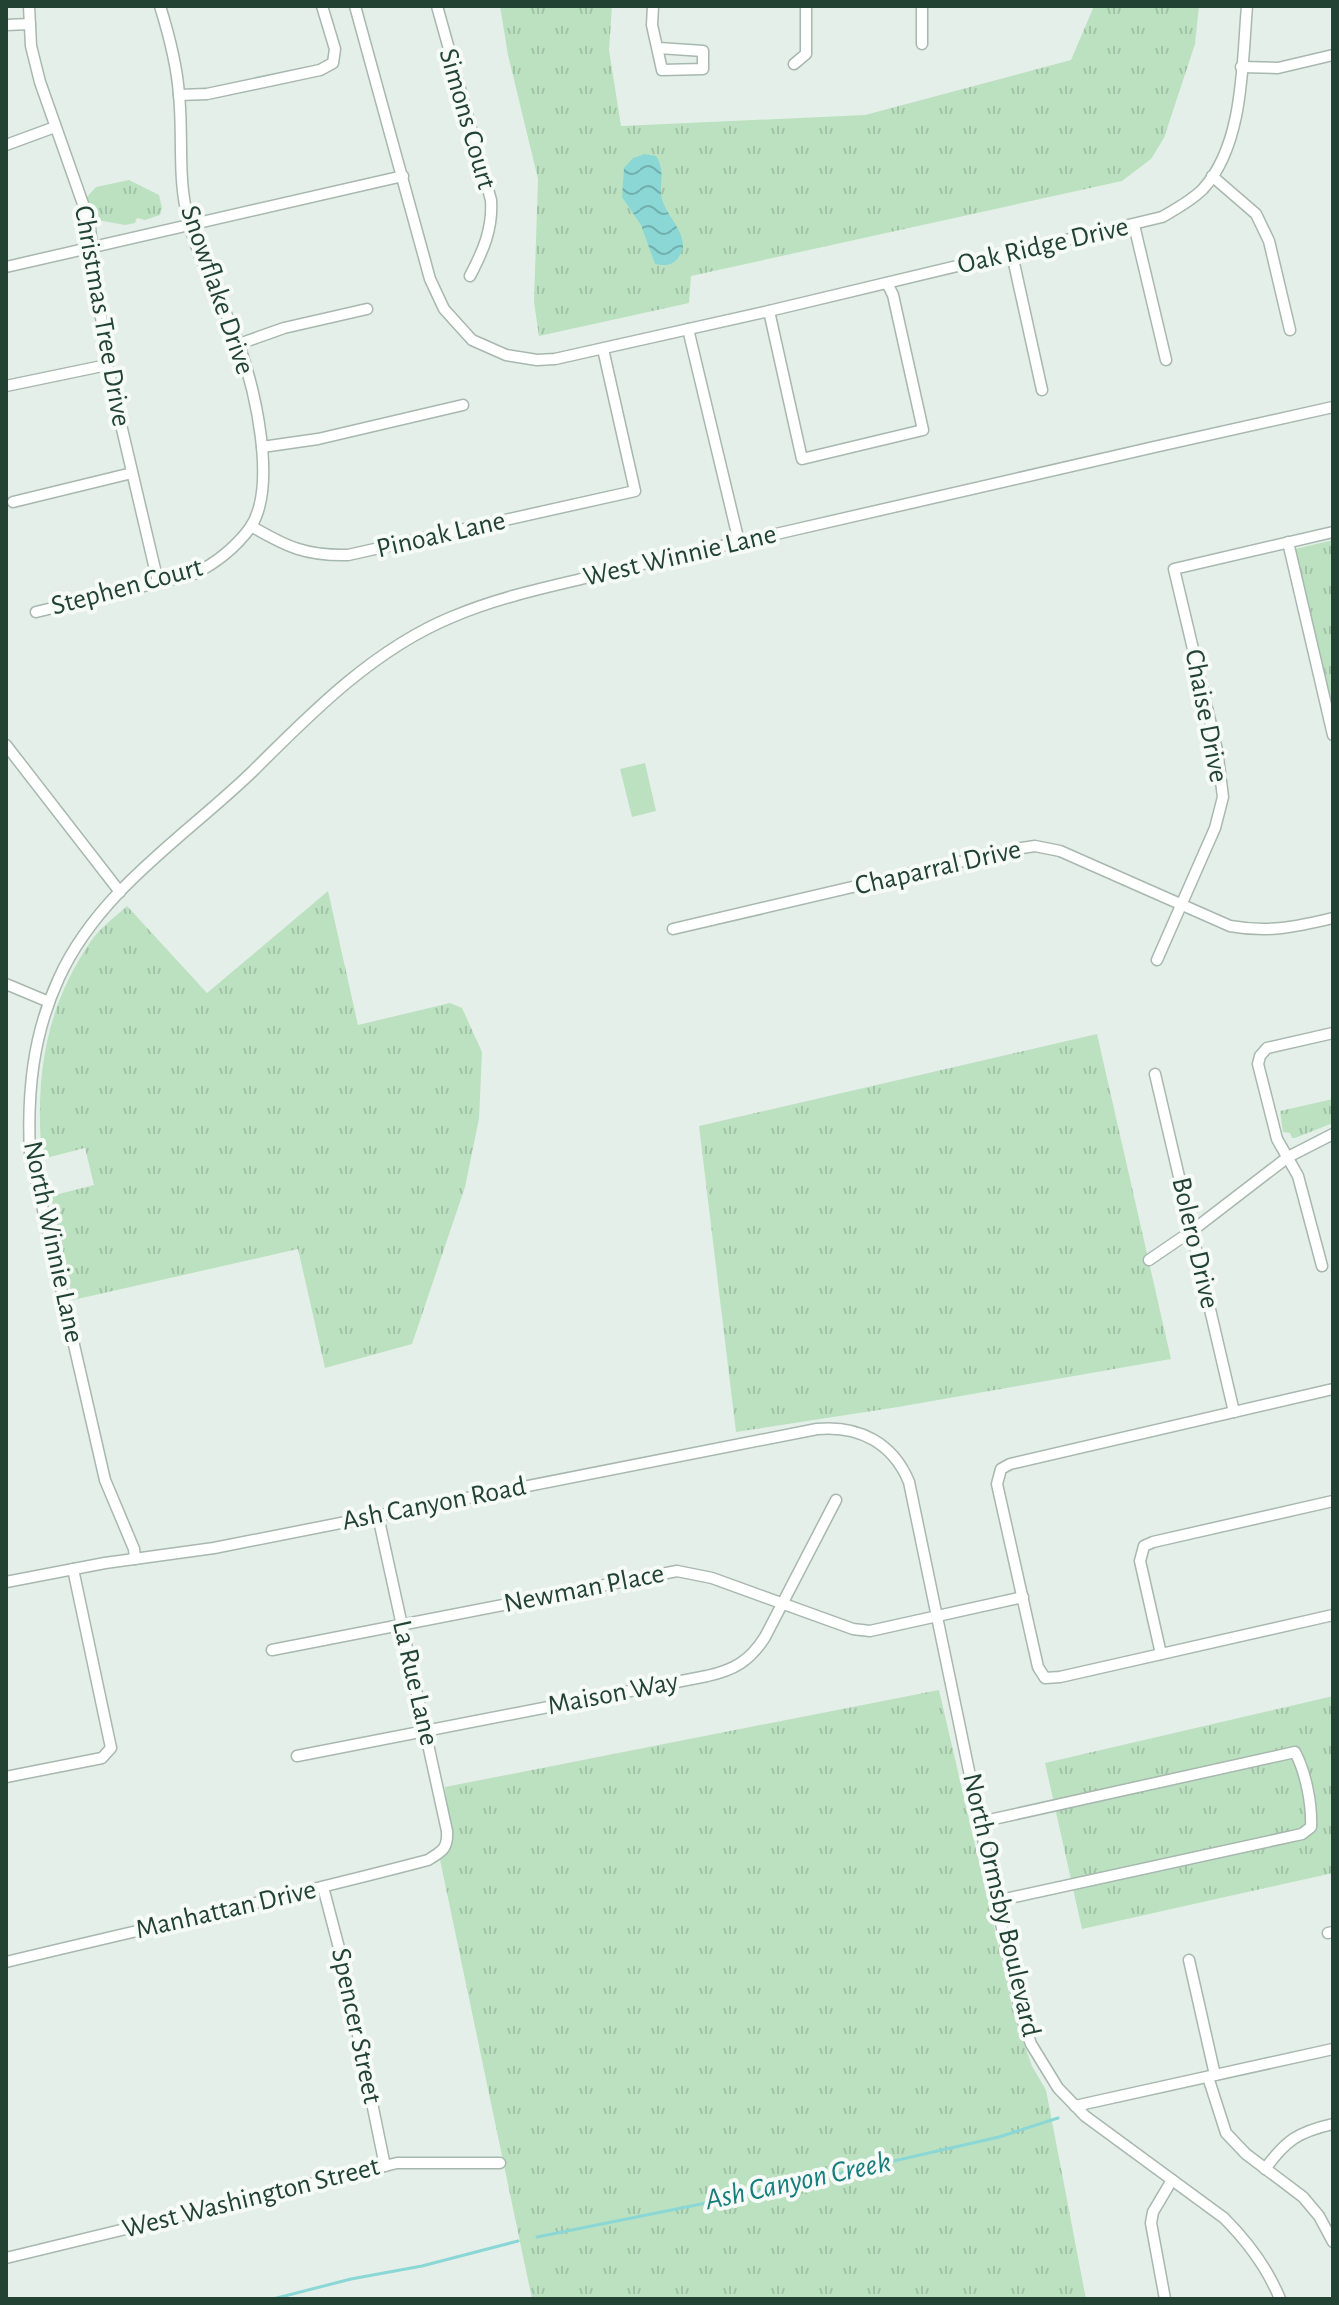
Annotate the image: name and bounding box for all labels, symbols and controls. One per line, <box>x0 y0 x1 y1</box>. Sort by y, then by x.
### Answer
street label: Simons Court <box>434 45 500 193</box>
street label: Snowflake Drive <box>175 202 259 378</box>
street label: Christmas Tree Drive <box>69 203 135 429</box>
street label: Oak Ridge Drive <box>955 213 1131 279</box>
street label: Pinoak Lane <box>374 507 508 563</box>
street label: West Winnie Lane <box>581 520 779 592</box>
street label: Stephen Court <box>48 553 206 621</box>
street label: Chaise Drive <box>1179 647 1233 785</box>
street label: Chaparral Drive <box>852 835 1024 901</box>
street label: North Winnie Lane <box>18 1139 88 1345</box>
street label: Bolero Drive <box>1166 1175 1224 1311</box>
street label: Ash Canyon Road <box>340 1472 528 1536</box>
street label: Newman Place <box>502 1560 666 1618</box>
street label: La Rue Lane <box>387 1618 443 1748</box>
street label: Maison Way <box>545 1668 681 1720</box>
street label: North Ormsby Boulevard <box>957 1771 1045 2039</box>
street label: Manhattan Drive <box>133 1876 319 1944</box>
street label: Spencer Street <box>326 1946 386 2106</box>
water label: Ash Canyon Creek <box>702 2147 894 2216</box>
street label: West Washington Street <box>120 2152 382 2243</box>

